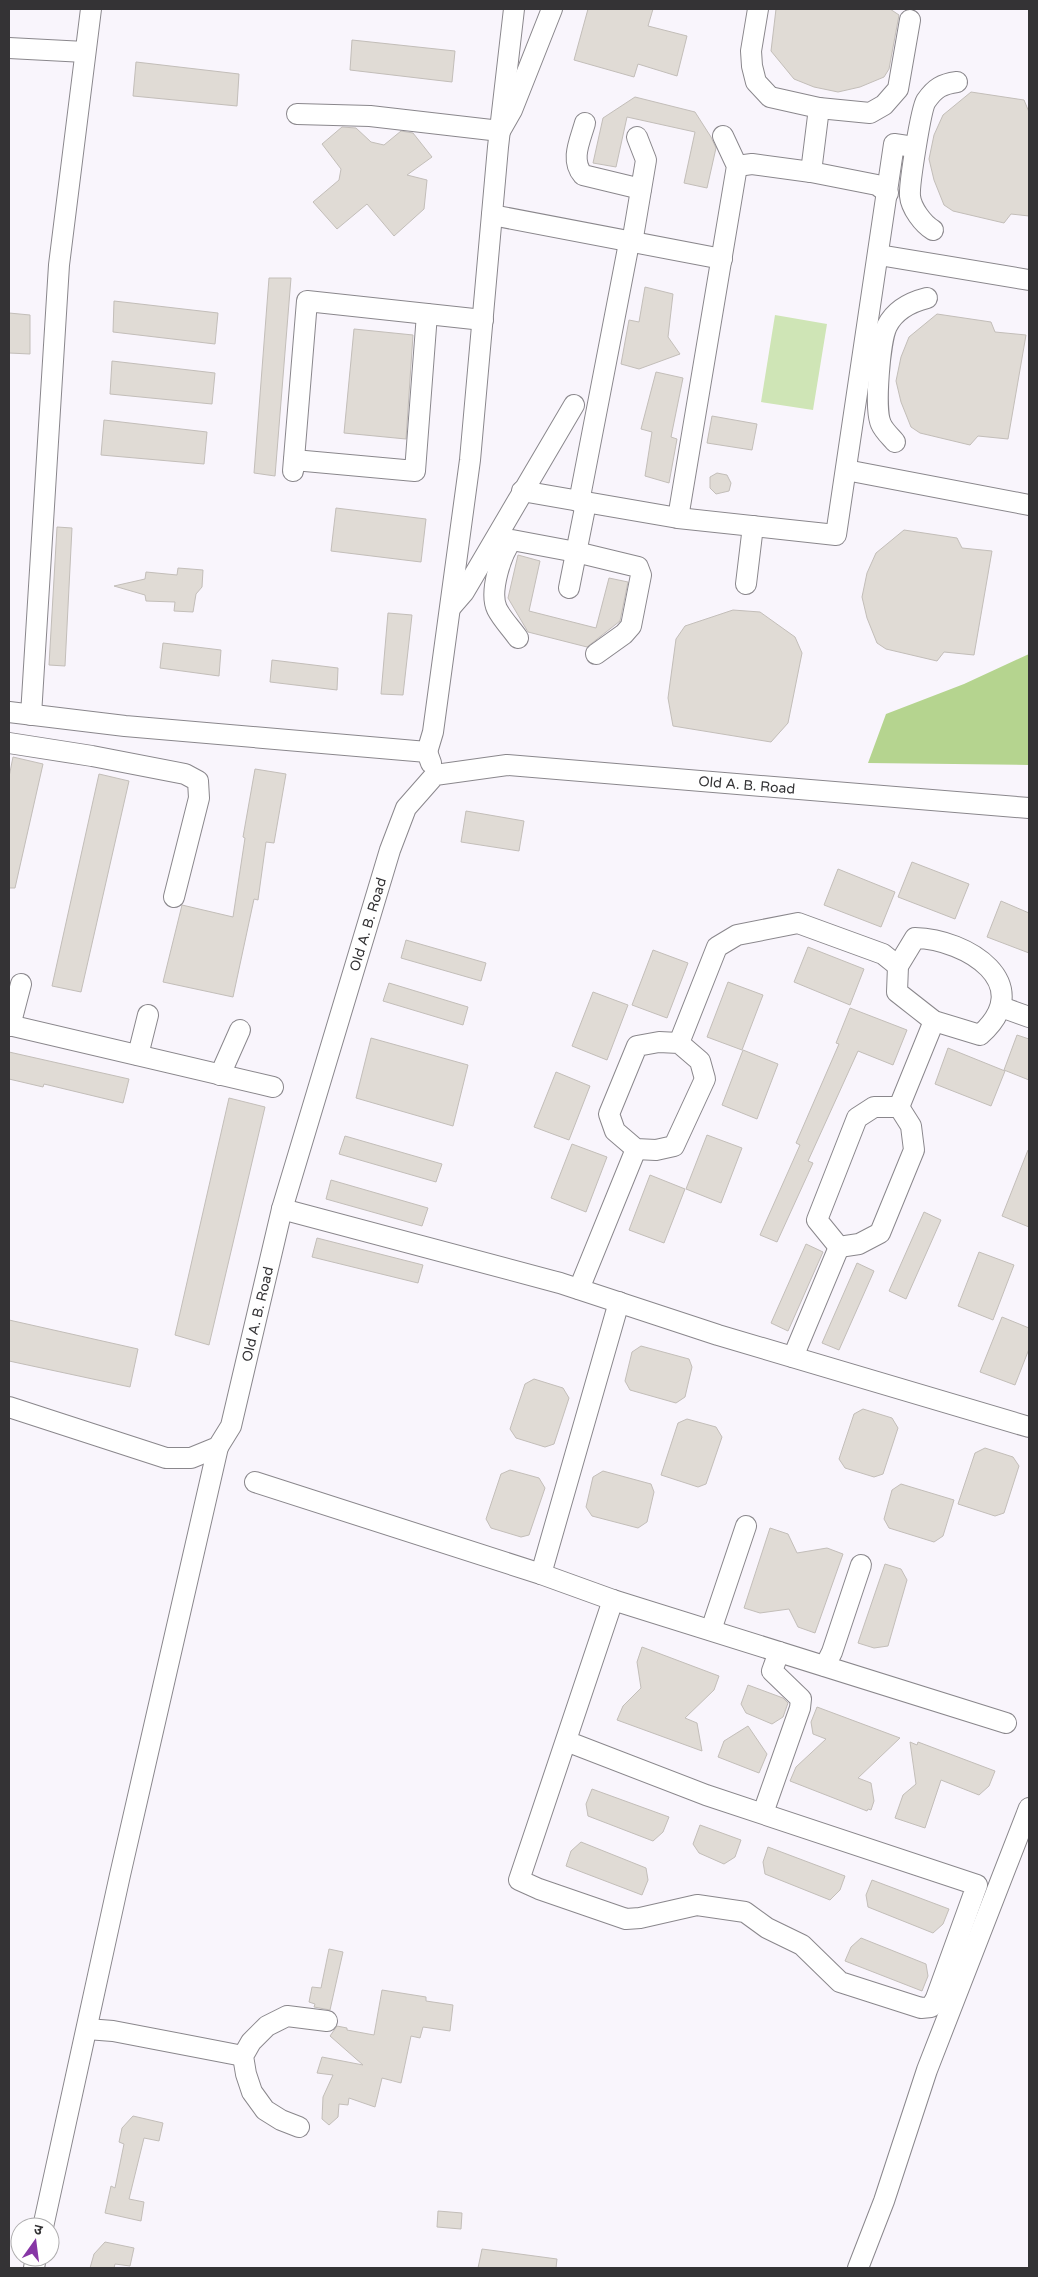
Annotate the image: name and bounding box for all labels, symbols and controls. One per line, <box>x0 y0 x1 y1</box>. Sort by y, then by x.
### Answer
street label: Old A. B. Road <box>698 772 796 797</box>
street label: Old A. B. Road <box>345 876 390 973</box>
street label: Old A. B. Road <box>238 1265 277 1363</box>
north arrow <box>10 2217 60 2267</box>
text: उ <box>32 2221 45 2239</box>

